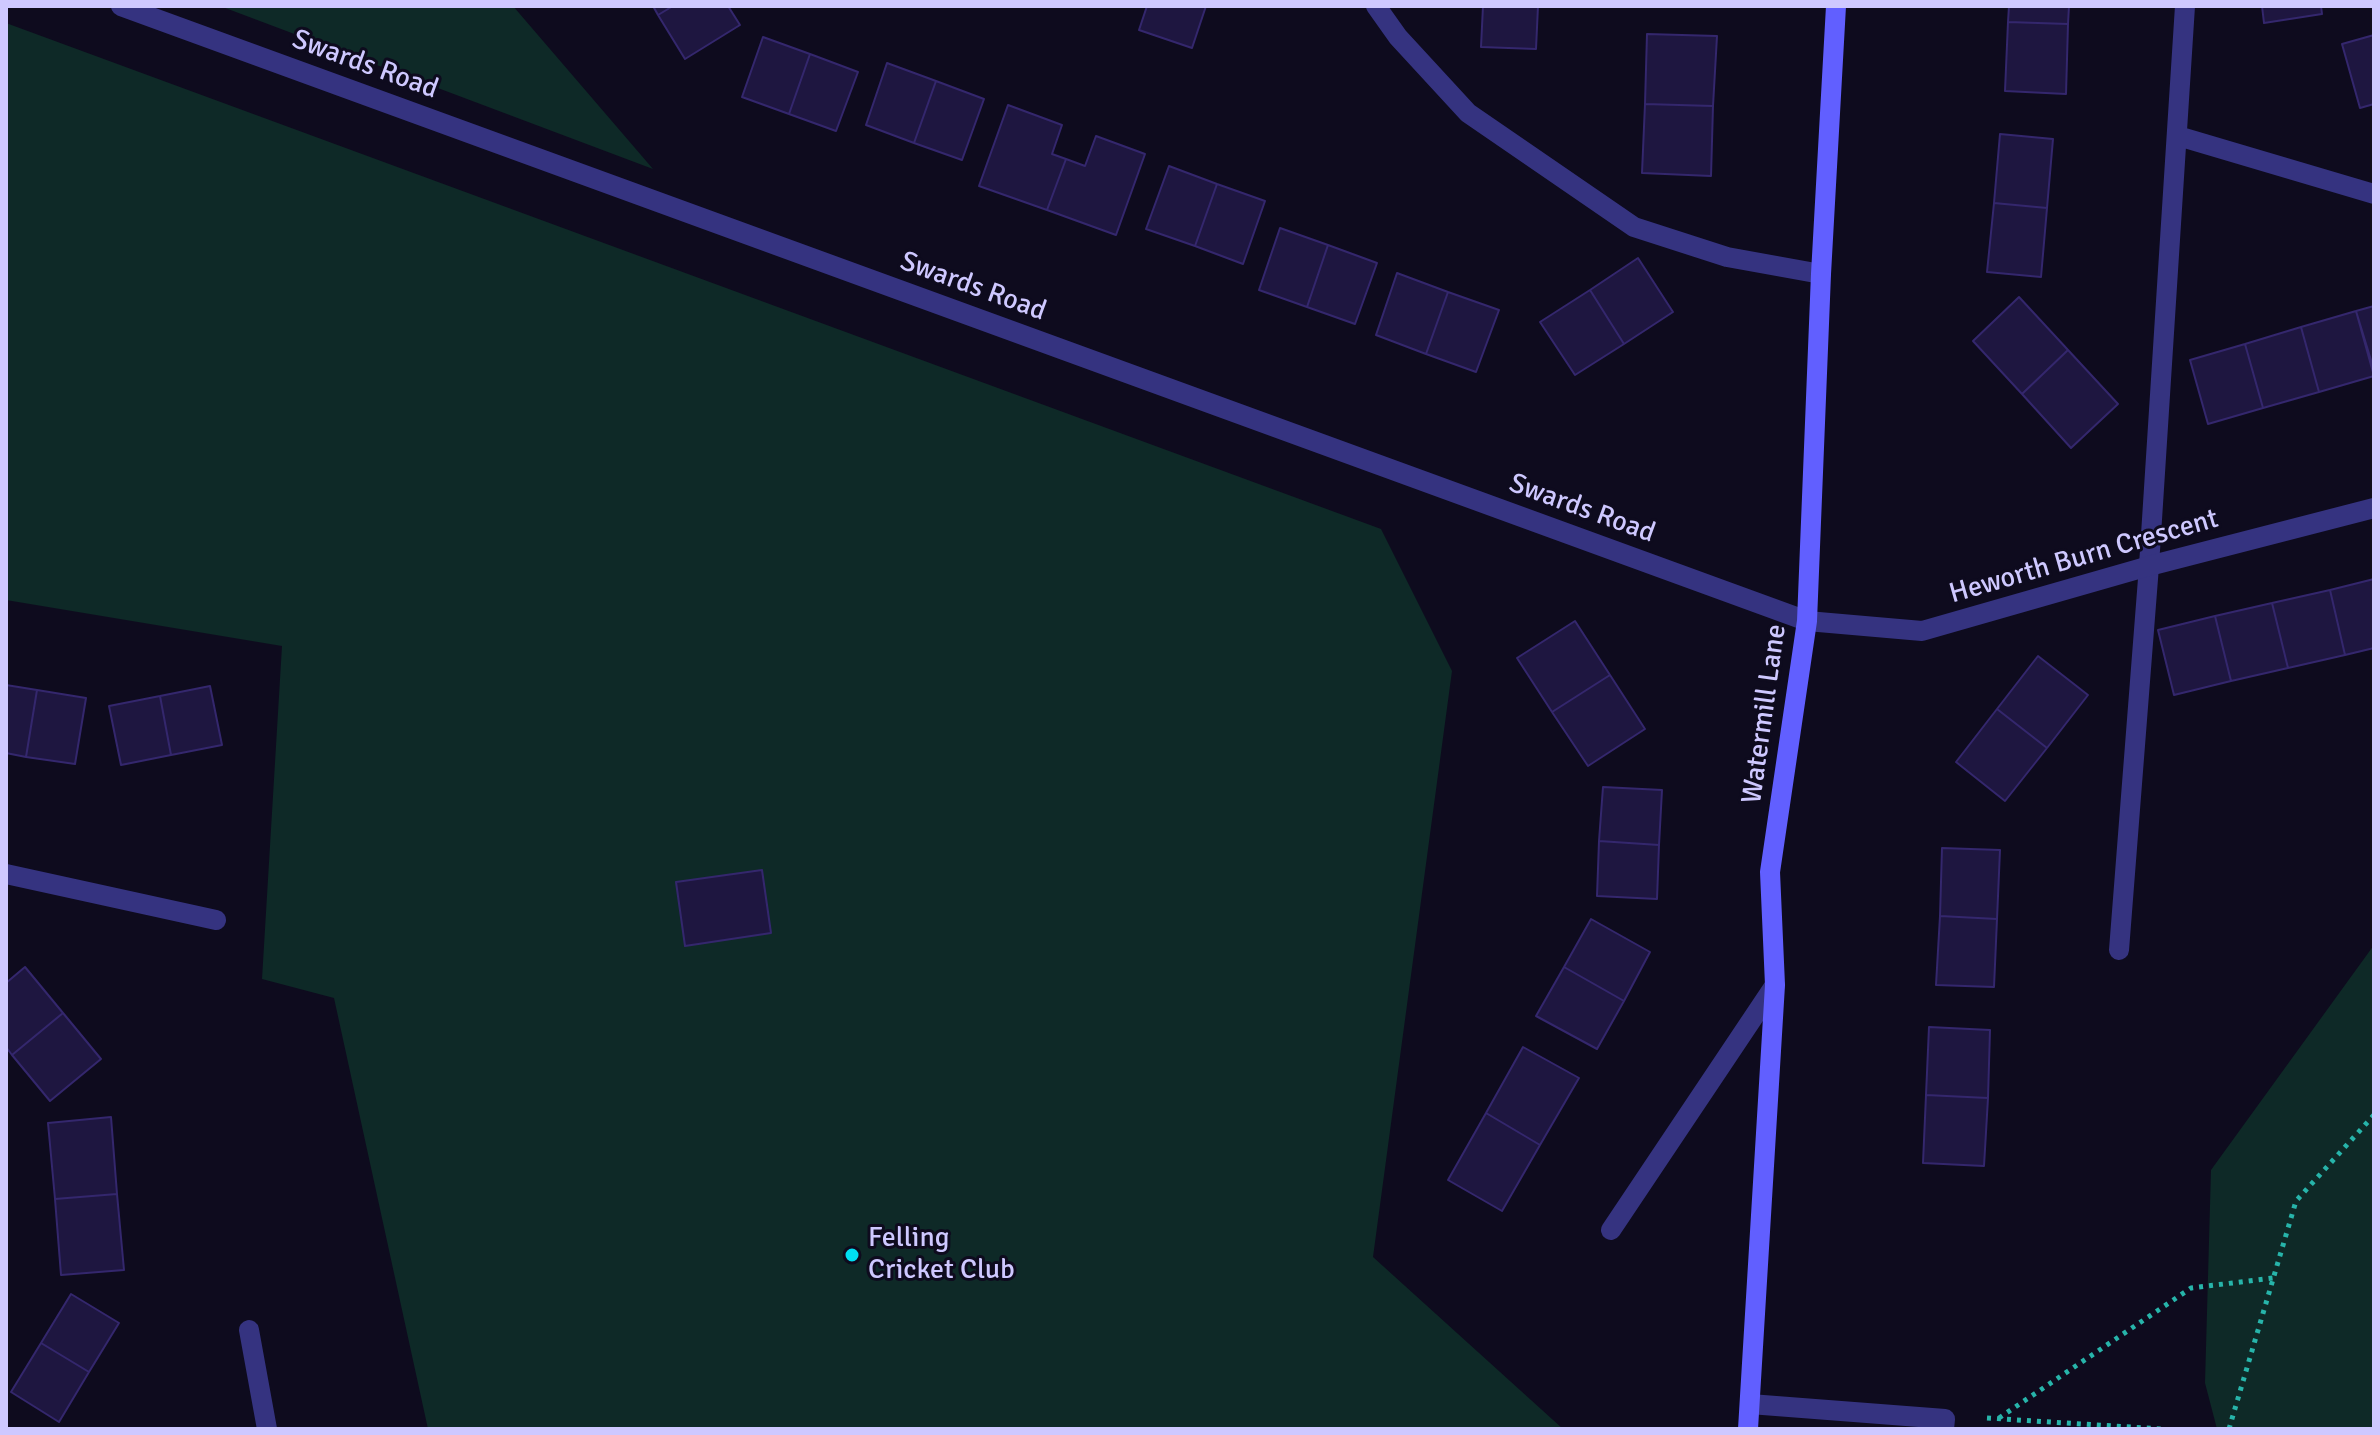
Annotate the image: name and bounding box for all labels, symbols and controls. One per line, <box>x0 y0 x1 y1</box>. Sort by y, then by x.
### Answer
street label: Swards Road <box>288 23 442 107</box>
street label: Swards Road <box>896 245 1050 329</box>
street label: Swards Road <box>1505 467 1659 551</box>
street label: Heworth Burn Crescent <box>1946 503 2222 611</box>
street label: Watermill Lane <box>1736 622 1794 806</box>
place label: Felling Cricket Club <box>868 1222 1015 1288</box>
marker: Felling Cricket Club <box>843 1246 861 1264</box>

